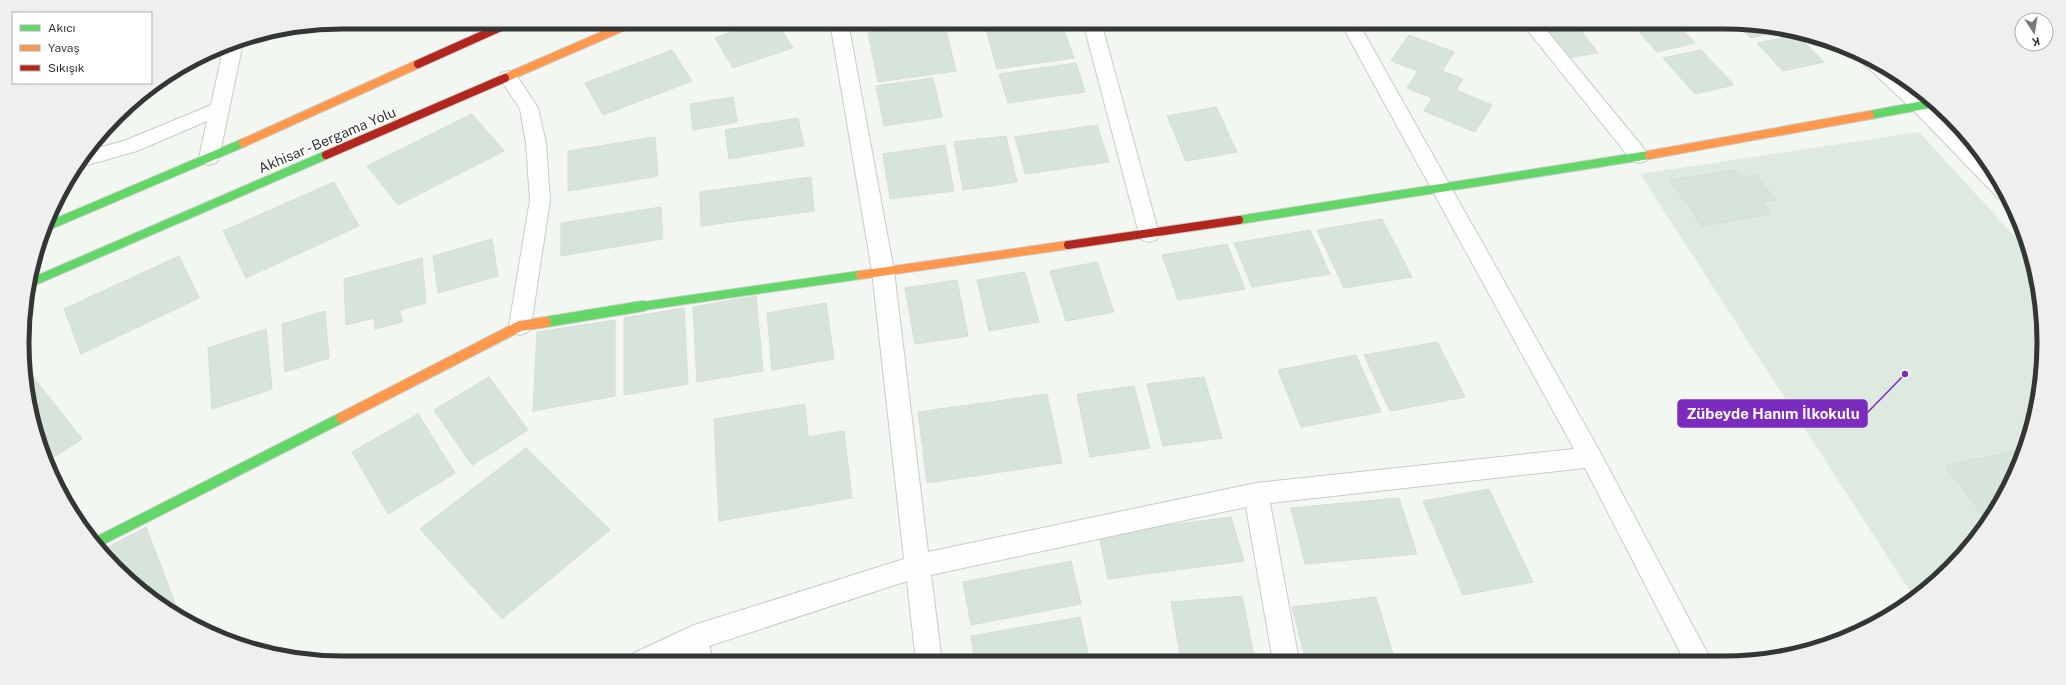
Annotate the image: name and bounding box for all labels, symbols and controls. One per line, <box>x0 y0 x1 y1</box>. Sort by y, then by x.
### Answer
legend <box>12 12 152 84</box>
north arrow <box>2014 12 2054 52</box>
text: Akıcı <box>48 21 76 35</box>
text: K <box>2031 35 2041 48</box>
text: Yavaş <box>48 41 80 55</box>
text: Sıkışık <box>48 61 85 75</box>
street label: Akhisar - Bergama Yolu <box>256 104 398 176</box>
callout: Zübeyde Hanım İlkokulu <box>1678 400 1867 427</box>
text: Zübeyde Hanım İlkokulu <box>1686 405 1860 422</box>

